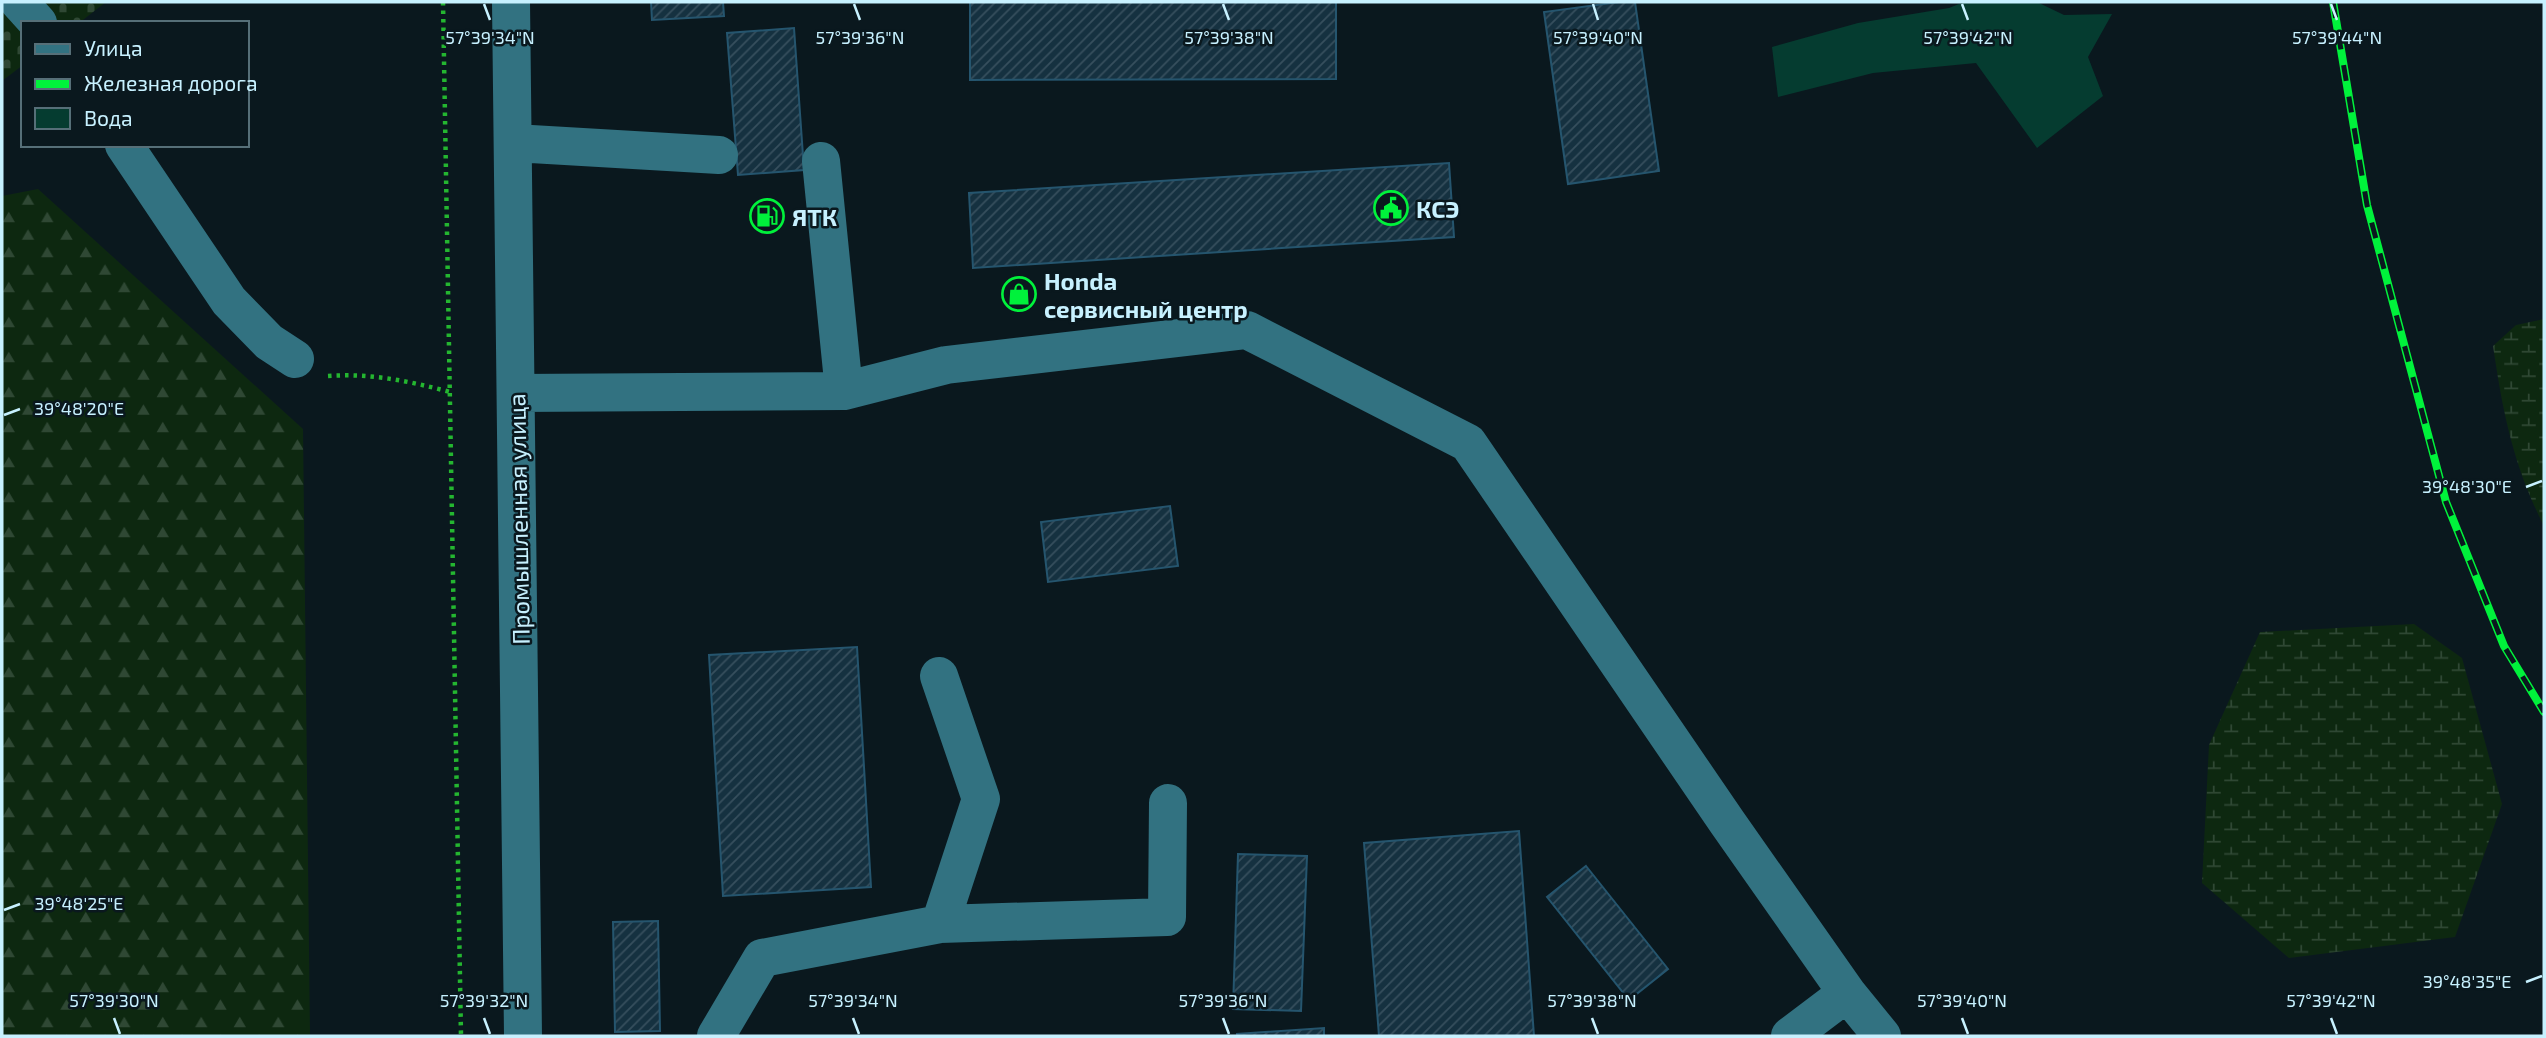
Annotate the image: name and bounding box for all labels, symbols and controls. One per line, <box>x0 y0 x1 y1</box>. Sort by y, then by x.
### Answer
legend <box>21 21 248 147</box>
text: 57°39'34"N <box>445 26 535 48</box>
text: 57°39'36"N <box>816 26 904 48</box>
text: 57°39'38"N <box>1184 26 1274 48</box>
text: 57°39'40"N <box>1553 26 1643 48</box>
text: 57°39'42"N <box>1923 26 2013 48</box>
text: 57°39'44"N <box>2292 26 2382 48</box>
text: Улица <box>84 35 143 60</box>
text: Железная дорога <box>84 70 257 95</box>
text: Вода <box>84 105 133 130</box>
public building icon: КСЭ <box>1372 189 1410 227</box>
place label: КСЭ <box>1416 194 1459 223</box>
fuel station icon: ЯТК <box>748 197 786 235</box>
place label: ЯТК <box>792 202 837 231</box>
place label: Honda сервисный центр <box>1044 266 1248 323</box>
shop icon: Honda сервисный центр <box>1000 275 1038 313</box>
street label: Промышленная улица <box>501 393 536 645</box>
text: 39°48'20"E <box>34 397 124 419</box>
text: 39°48'30"E <box>2422 475 2512 497</box>
text: 39°48'25"E <box>35 892 123 914</box>
text: 39°48'35"E <box>2423 970 2511 992</box>
text: 57°39'30"N <box>69 989 159 1011</box>
text: 57°39'32"N <box>440 989 528 1011</box>
text: 57°39'34"N <box>808 989 898 1011</box>
text: 57°39'36"N <box>1179 989 1267 1011</box>
text: 57°39'38"N <box>1547 989 1637 1011</box>
text: 57°39'40"N <box>1917 989 2007 1011</box>
text: 57°39'42"N <box>2286 989 2376 1011</box>

